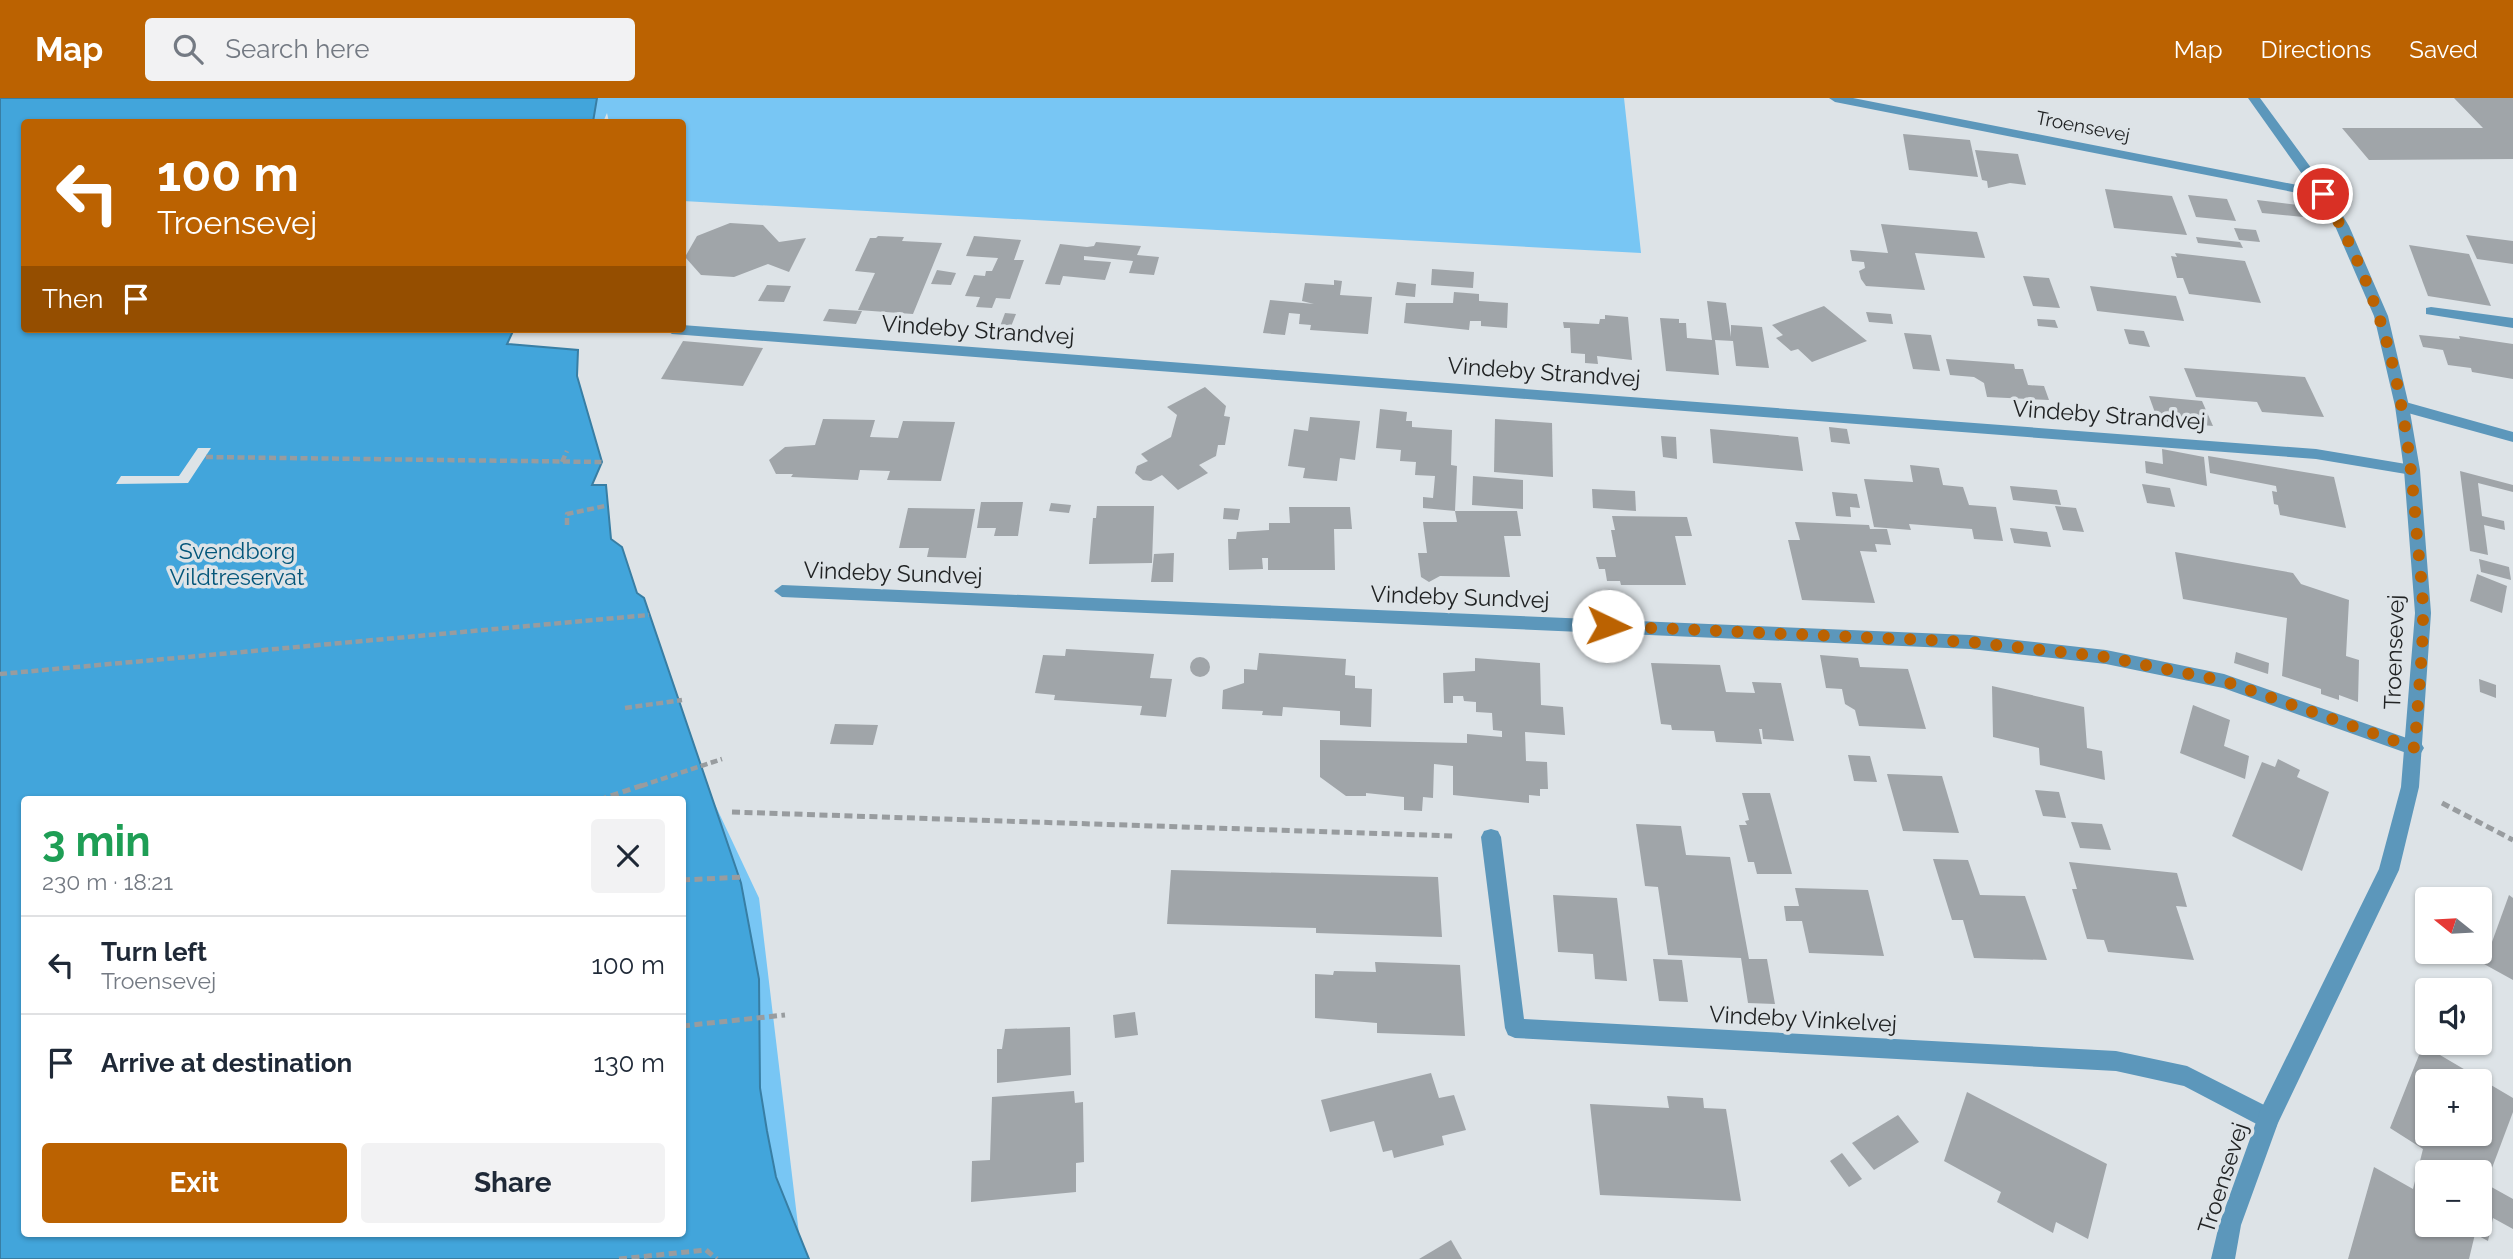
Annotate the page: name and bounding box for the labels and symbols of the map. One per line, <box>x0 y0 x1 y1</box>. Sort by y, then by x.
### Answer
street label: Troensevej <box>2034 106 2132 146</box>
pin <box>2293 164 2353 224</box>
street label: Vindeby Strandvej <box>881 309 1076 350</box>
street label: Vindeby Strandvej <box>1447 351 1642 392</box>
street label: Vindeby Strandvej <box>2012 394 2207 435</box>
park label: Svendborg Vildtreservat <box>170 537 305 590</box>
street label: Vindeby Sundvej <box>803 556 983 589</box>
street label: Vindeby Sundvej <box>1370 580 1550 613</box>
position arrow <box>1571 589 1645 663</box>
street label: Troensevej <box>2378 594 2409 710</box>
north arrow <box>2415 887 2492 964</box>
street label: Vindeby Vinkelvej <box>1708 1000 1898 1037</box>
street label: Troensevej <box>2192 1119 2253 1237</box>

